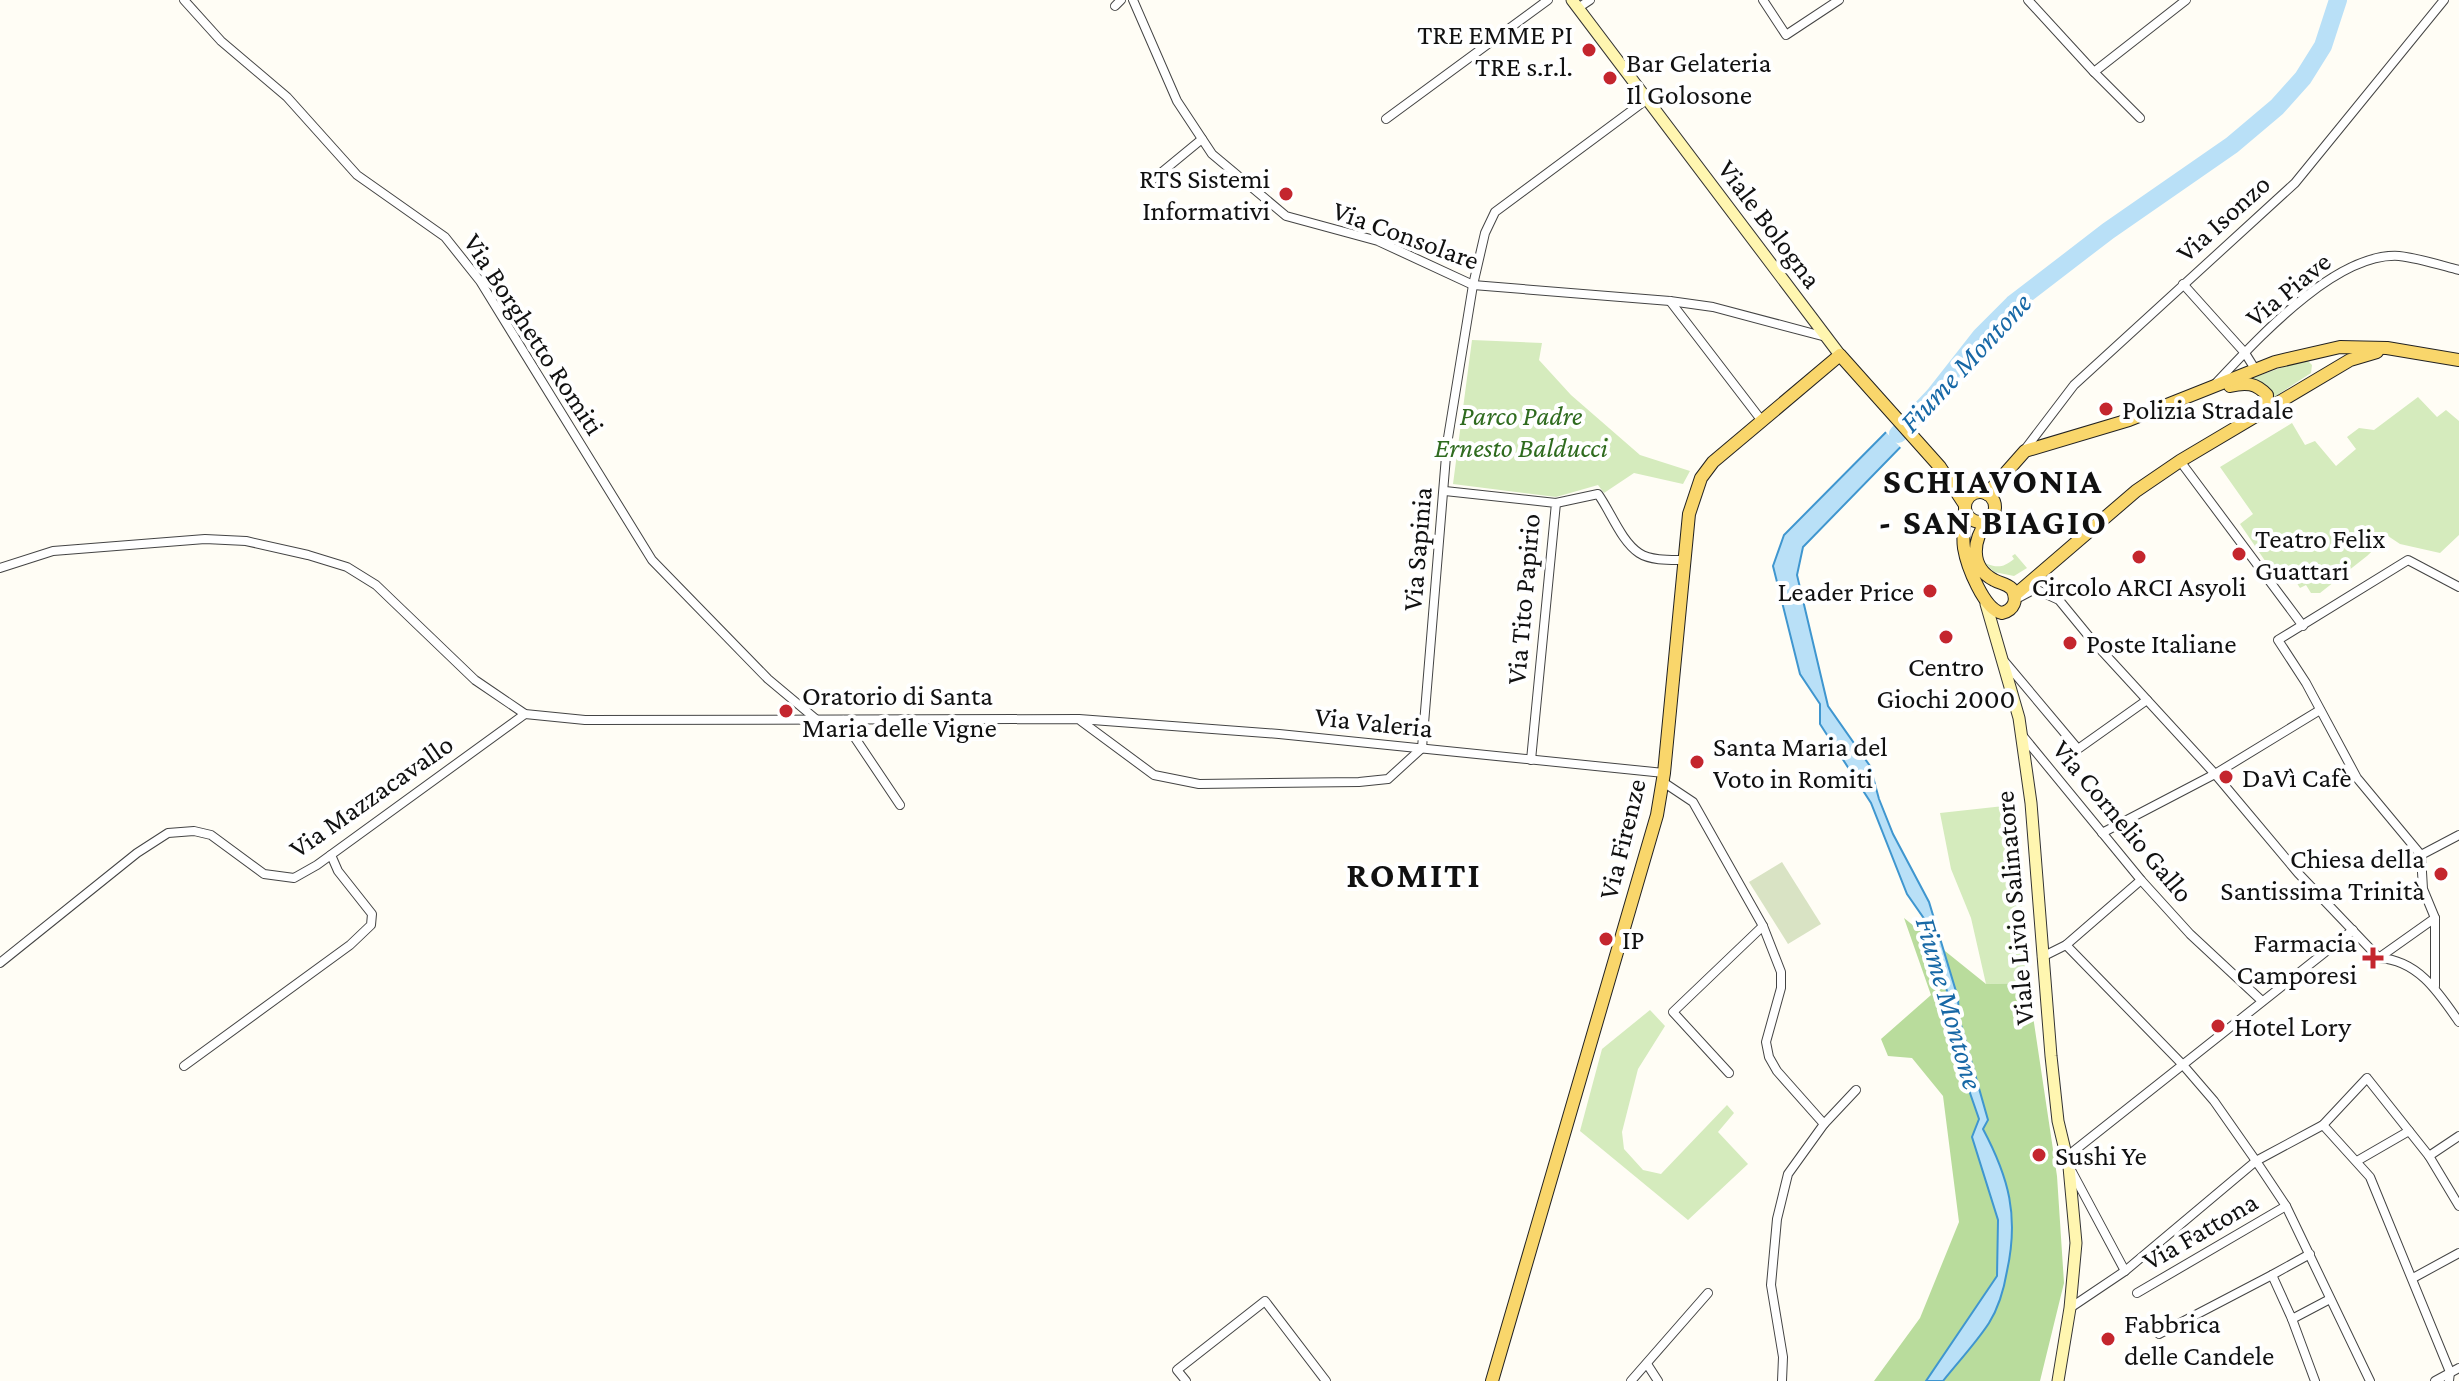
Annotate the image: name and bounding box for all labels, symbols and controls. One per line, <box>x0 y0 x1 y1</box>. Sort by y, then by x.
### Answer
place label: TRE EMME PI TRE s.r.l. <box>1417 19 1573 82</box>
marker: TRE EMME PI TRE s.r.l. <box>1580 41 1598 59</box>
place label: Bar Gelateria Il Golosone <box>1626 47 1771 110</box>
marker: Bar Gelateria Il Golosone <box>1601 69 1619 87</box>
street label: Viale Bologna <box>1712 154 1828 294</box>
place label: RTS Sistemi Informativi <box>1139 163 1270 226</box>
street label: Via Isonzo <box>2170 168 2276 268</box>
marker: RTS Sistemi Informativi <box>1277 185 1295 203</box>
street label: Via Consolare <box>1329 194 1483 276</box>
street label: Via Borghetto Romiti <box>457 228 611 440</box>
street label: Via Piave <box>2239 245 2337 333</box>
water label: Fiume Montone <box>1892 286 2038 438</box>
place label: Polizia Stradale <box>2122 394 2294 425</box>
park label: Parco Padre Ernesto Balducci <box>1434 400 1608 463</box>
marker: Polizia Stradale <box>2097 400 2115 418</box>
district label: SCHIAVONIA - SAN BIAGIO <box>1878 461 2108 542</box>
street label: Via Sapinia <box>1396 486 1438 612</box>
street label: Via Tito Papirio <box>1500 512 1546 686</box>
place label: Teatro Felix Guattari <box>2255 523 2385 586</box>
marker: Teatro Felix Guattari <box>2230 545 2248 563</box>
marker: Circolo ARCI Asyoli <box>2130 548 2148 566</box>
place label: Circolo ARCI Asyoli <box>2032 571 2246 602</box>
place label: Leader Price <box>1777 576 1914 607</box>
marker: Leader Price <box>1921 582 1939 600</box>
marker: Centro Giochi 2000 <box>1937 628 1955 646</box>
place label: Poste Italiane <box>2086 628 2237 659</box>
marker: Poste Italiane <box>2061 634 2079 652</box>
place label: Centro Giochi 2000 <box>1877 651 2015 714</box>
place label: Oratorio di Santa Maria delle Vigne <box>802 680 997 743</box>
street label: Via Valeria <box>1313 700 1435 744</box>
marker: Oratorio di Santa Maria delle Vigne <box>777 702 795 720</box>
street label: Via Mazzacavallo <box>283 728 459 864</box>
place label: Santa Maria del Voto in Romiti <box>1713 731 1888 794</box>
street label: Via Cornelio Gallo <box>2046 734 2200 908</box>
marker: Santa Maria del Voto in Romiti <box>1688 753 1706 771</box>
place label: DaVì Cafè <box>2242 762 2352 793</box>
marker: DaVì Cafè <box>2217 768 2235 786</box>
street label: Via Firenze <box>1592 776 1652 902</box>
street label: Viale Livio Salinatore <box>1988 790 2040 1026</box>
place label: Chiesa della Santissima Trinità <box>2220 843 2425 906</box>
district label: ROMITI <box>1346 855 1482 895</box>
marker: Chiesa della Santissima Trinità <box>2432 865 2450 883</box>
water label: Fiume Montone <box>1910 913 1990 1093</box>
place label: IP <box>1622 924 1645 955</box>
place label: Farmacia Camporesi <box>2237 927 2357 990</box>
marker: IP <box>1597 930 1615 948</box>
marker: Farmacia Camporesi <box>2364 949 2382 967</box>
place label: Hotel Lory <box>2234 1011 2352 1042</box>
marker: Hotel Lory <box>2209 1017 2227 1035</box>
place label: Sushi Ye <box>2055 1140 2147 1171</box>
marker: Sushi Ye <box>2030 1146 2048 1164</box>
street label: Via Fattona <box>2137 1186 2263 1276</box>
place label: Fabbrica delle Candele <box>2124 1308 2274 1371</box>
marker: Fabbrica delle Candele <box>2099 1330 2117 1348</box>

